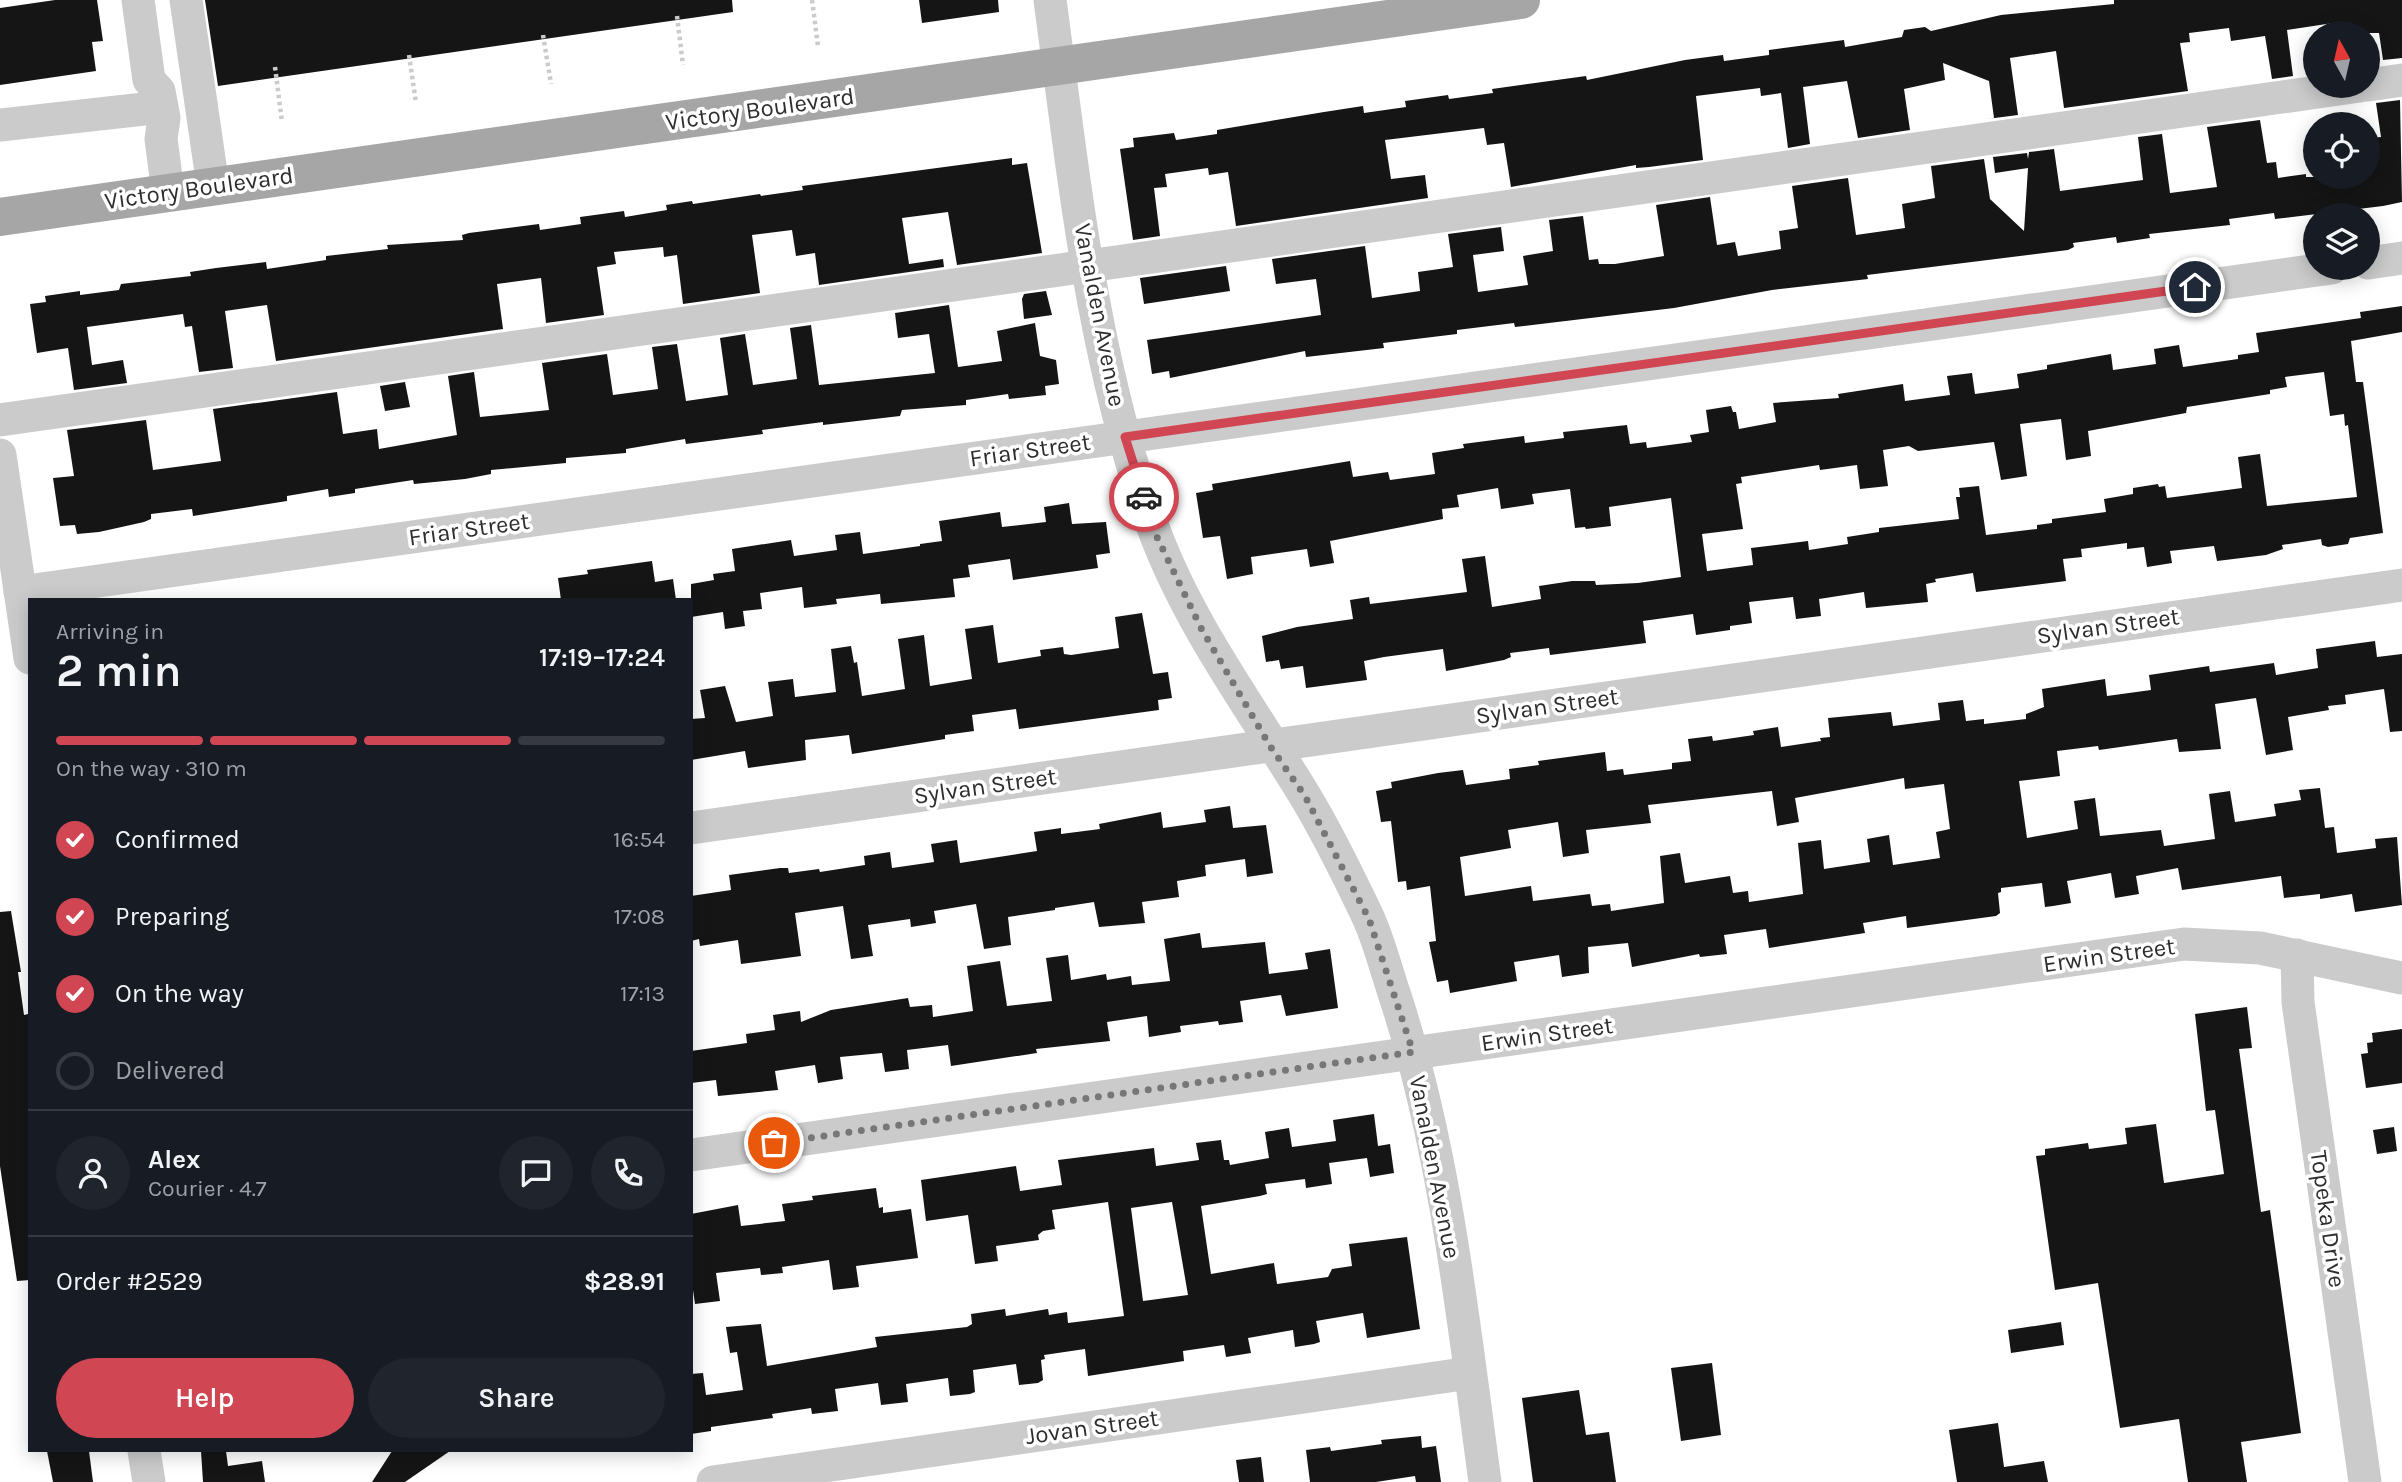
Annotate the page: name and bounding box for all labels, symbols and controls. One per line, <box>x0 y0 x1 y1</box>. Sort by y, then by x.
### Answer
north arrow <box>2303 21 2380 98</box>
map controls <box>2303 21 2380 280</box>
street label: Victory Boulevard <box>664 82 856 136</box>
button: locate <box>2303 112 2380 189</box>
street label: Victory Boulevard <box>103 161 295 215</box>
button: layers <box>2303 203 2380 280</box>
street label: Vanalden Avenue <box>1069 221 1131 409</box>
pin <box>2165 257 2225 317</box>
icon: home <box>2176 268 2214 306</box>
street label: Friar Street <box>968 428 1092 472</box>
courier <box>1109 462 1179 532</box>
icon: car <box>1125 478 1163 516</box>
street label: Friar Street <box>407 507 531 551</box>
street label: Sylvan Street <box>2035 602 2181 650</box>
text: Arriving in <box>56 618 164 645</box>
text: 17:19–17:24 <box>539 642 665 673</box>
text: 2 min <box>56 644 182 698</box>
street label: Sylvan Street <box>1474 682 1620 730</box>
text: On the way · 310 m <box>56 755 247 782</box>
street label: Sylvan Street <box>912 762 1058 810</box>
icon: check <box>56 821 94 859</box>
text: Confirmed <box>115 824 240 855</box>
text: 16:54 <box>613 826 665 853</box>
icon: check <box>56 898 94 936</box>
text: Preparing <box>115 901 229 932</box>
text: 17:08 <box>614 903 665 930</box>
street label: Erwin Street <box>2041 932 2177 978</box>
icon: check <box>56 975 94 1013</box>
text: On the way <box>115 978 244 1009</box>
text: 17:13 <box>620 980 665 1007</box>
street label: Erwin Street <box>1479 1011 1615 1057</box>
text: Delivered <box>115 1055 225 1086</box>
street label: Vanalden Avenue <box>1404 1073 1466 1261</box>
pin <box>744 1113 804 1173</box>
icon: bag <box>755 1124 793 1162</box>
button: person <box>56 1136 130 1210</box>
button: chat <box>499 1136 573 1210</box>
button: phone <box>591 1136 665 1210</box>
text: Alex <box>148 1144 200 1175</box>
street label: Topeka Drive <box>2305 1149 2351 1289</box>
text: Courier · 4.7 <box>148 1175 267 1202</box>
text: Order #2529 <box>56 1266 203 1297</box>
text: $28.91 <box>584 1266 665 1297</box>
button: Help <box>56 1358 354 1438</box>
button: Share <box>368 1358 665 1438</box>
street label: Jovan Street <box>1024 1404 1160 1450</box>

